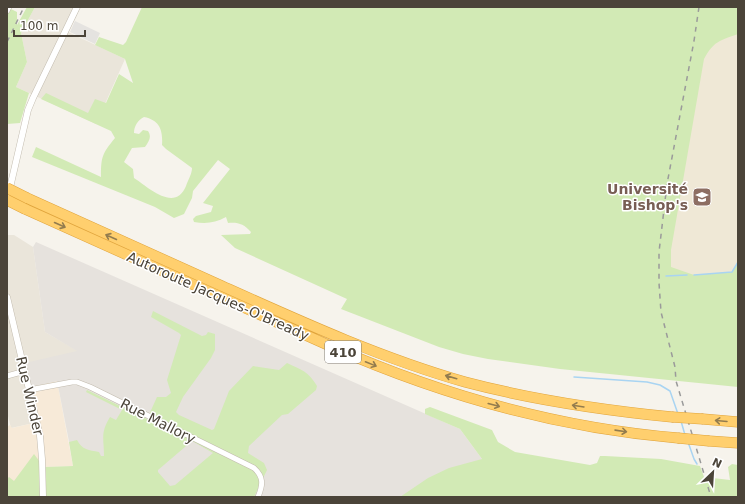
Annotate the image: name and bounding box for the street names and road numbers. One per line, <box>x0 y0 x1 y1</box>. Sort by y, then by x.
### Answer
street label: Autoroute Jacques-O'Bready <box>124 248 312 344</box>
road number: 410 <box>325 341 361 363</box>
street label: Rue Winder <box>13 355 47 437</box>
street label: Rue Mallory <box>118 395 198 447</box>

